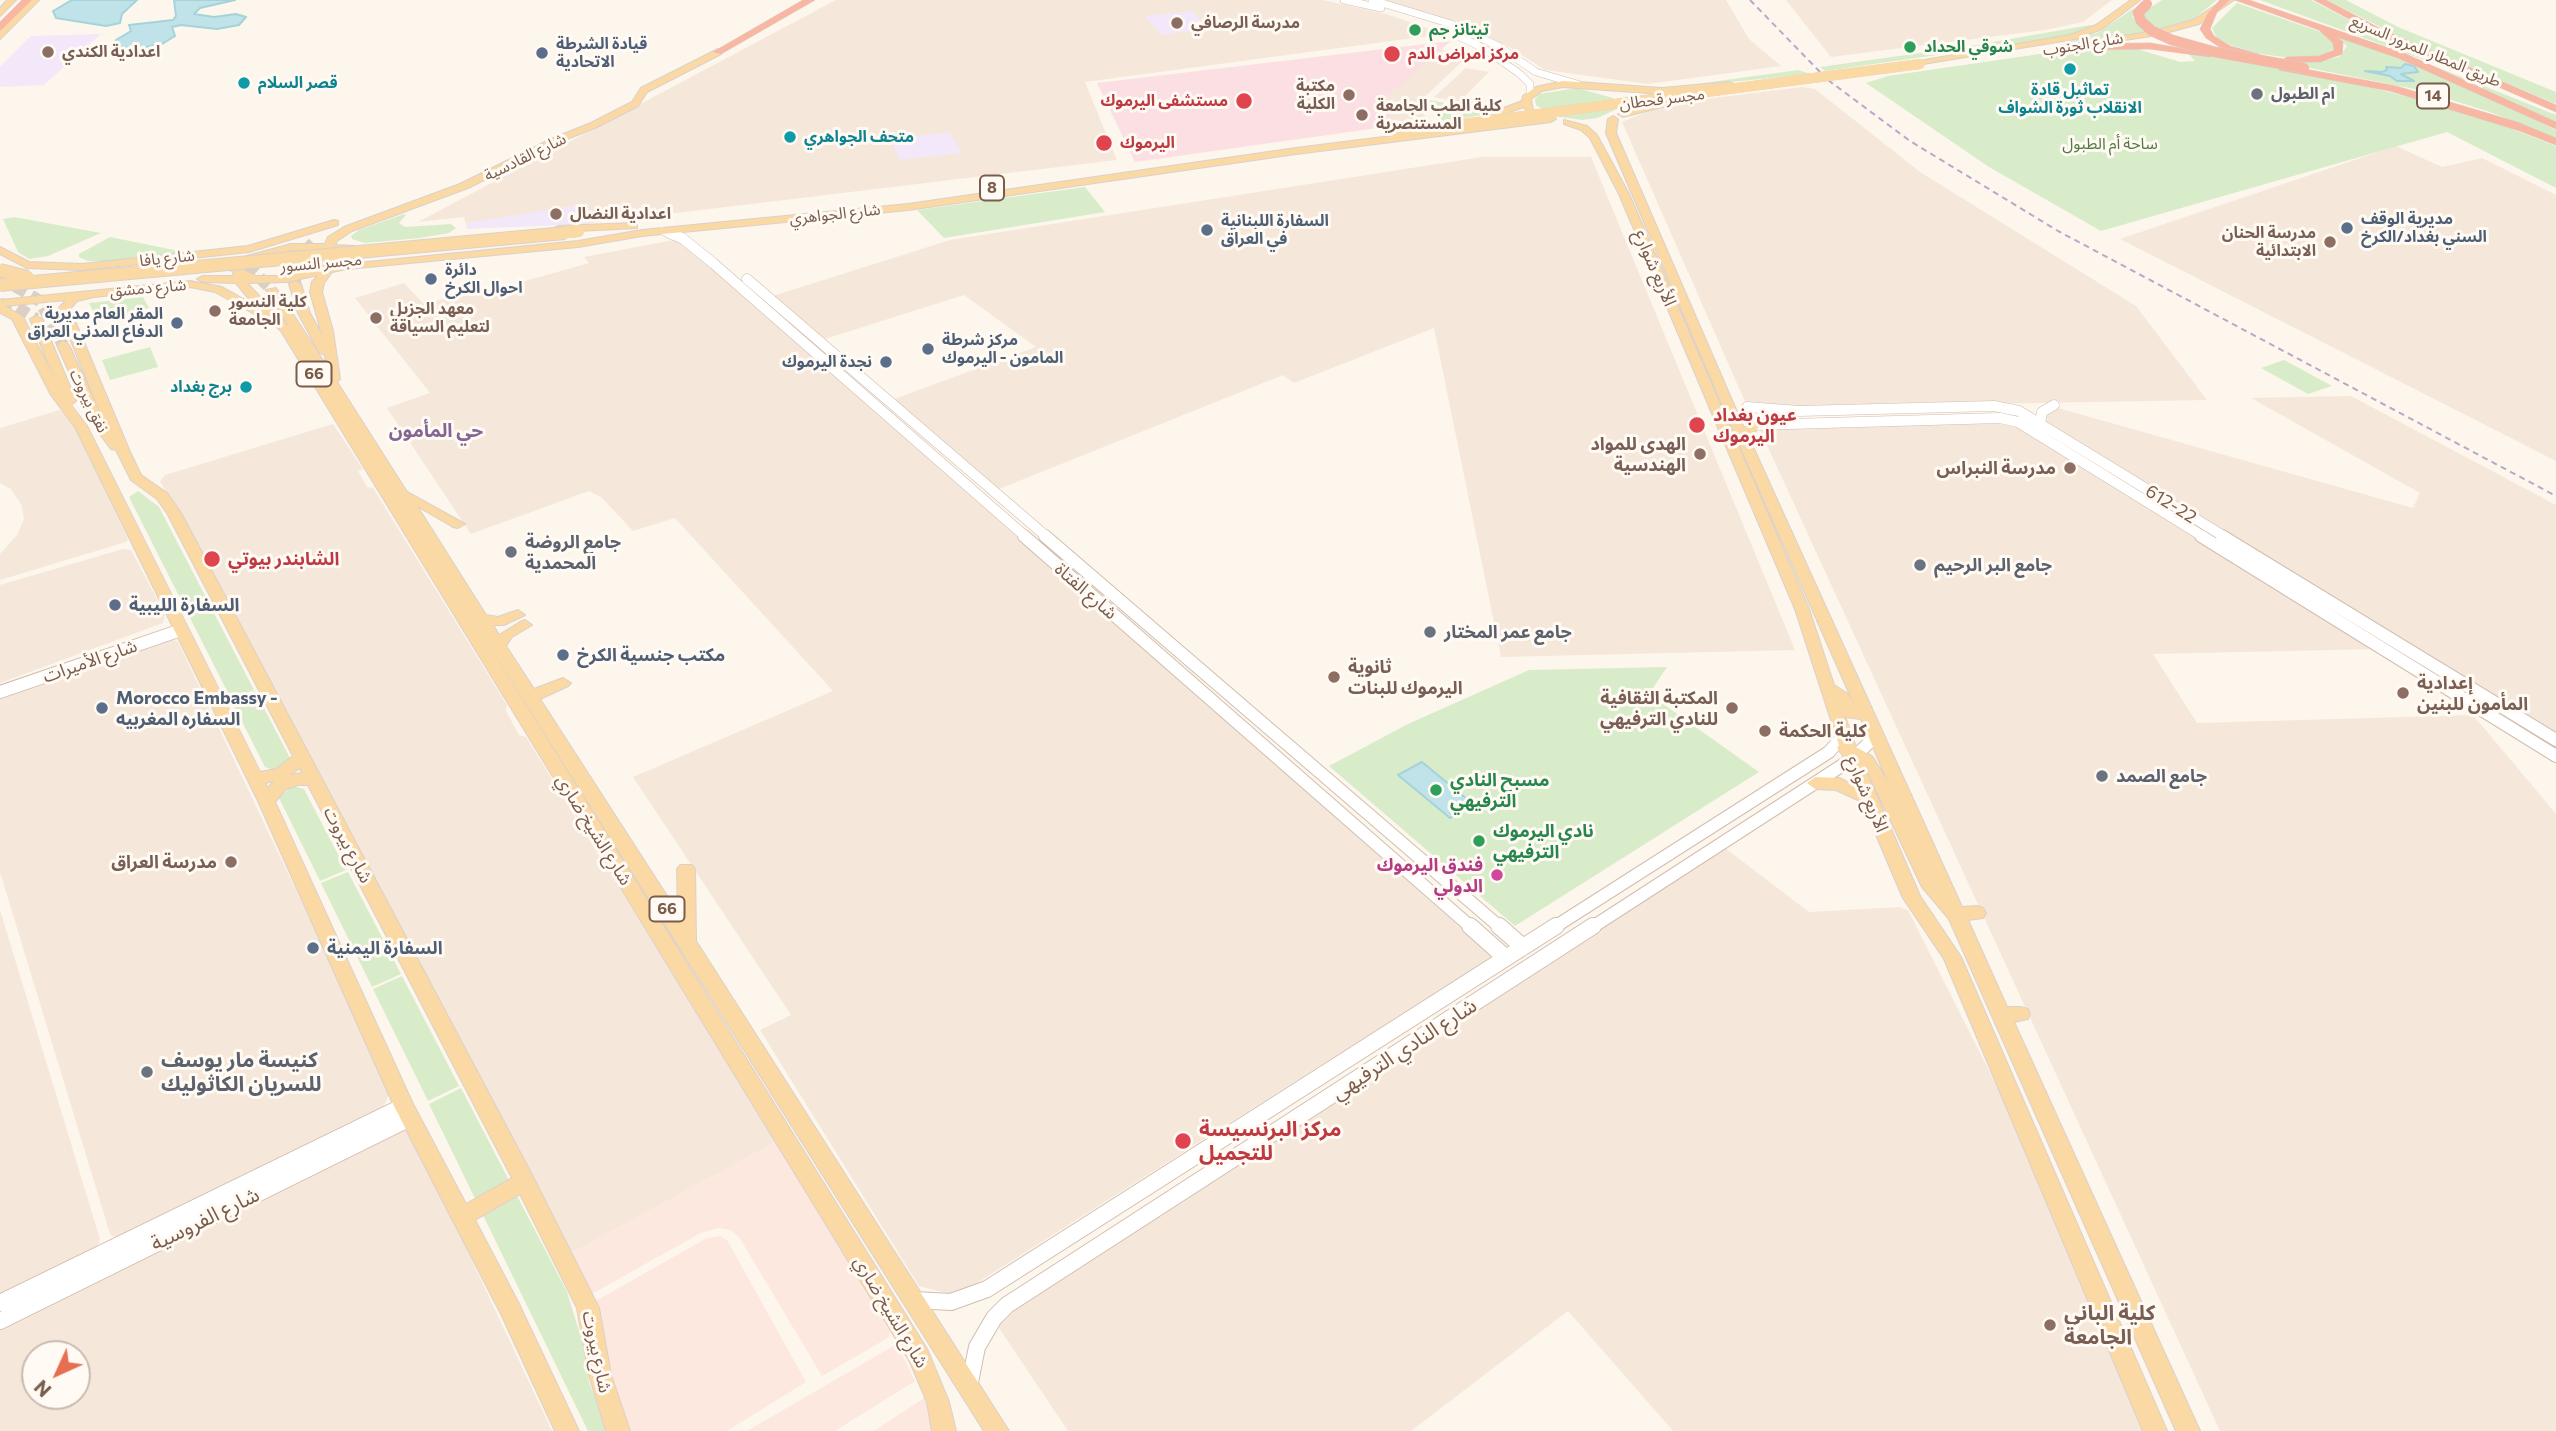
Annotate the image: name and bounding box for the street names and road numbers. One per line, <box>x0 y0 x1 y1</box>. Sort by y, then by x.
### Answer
street label: طريق المطار للمرور السريع <box>2348 11 2504 91</box>
street label: شارع الجنوب <box>2041 28 2125 60</box>
road number: 14 <box>2417 83 2449 108</box>
street label: مجسر قحطان <box>1618 84 1706 114</box>
street label: شارع القادسية <box>481 129 569 185</box>
road number: 8 <box>980 176 1004 200</box>
street label: شارع الجواهري <box>789 200 881 228</box>
street label: الأربع شوارع <box>1629 226 1681 310</box>
street label: شارع يافا <box>138 246 196 270</box>
street label: مجسر النسور <box>279 250 363 276</box>
street label: شارع دمشق <box>109 275 187 301</box>
road number: 66 <box>296 362 332 386</box>
street label: نفق بيروت <box>65 366 113 436</box>
street label: 612-22 <box>2141 480 2201 528</box>
street label: شارع الفتاة <box>1050 558 1122 624</box>
street label: شارع الأميرات <box>40 635 140 687</box>
street label: الأربع شوارع <box>1841 752 1893 836</box>
street label: شارع الشيخ ضاري <box>551 771 637 889</box>
street label: شارع بيروت <box>319 803 377 887</box>
road number: 66 <box>650 897 684 922</box>
street label: شارع النادي الترفيهي <box>1327 993 1481 1105</box>
street label: شارع الفروسية <box>146 1182 264 1256</box>
street label: شارع الشيخ ضاري <box>849 1252 933 1372</box>
street label: شارع بيروت <box>578 1309 616 1395</box>

